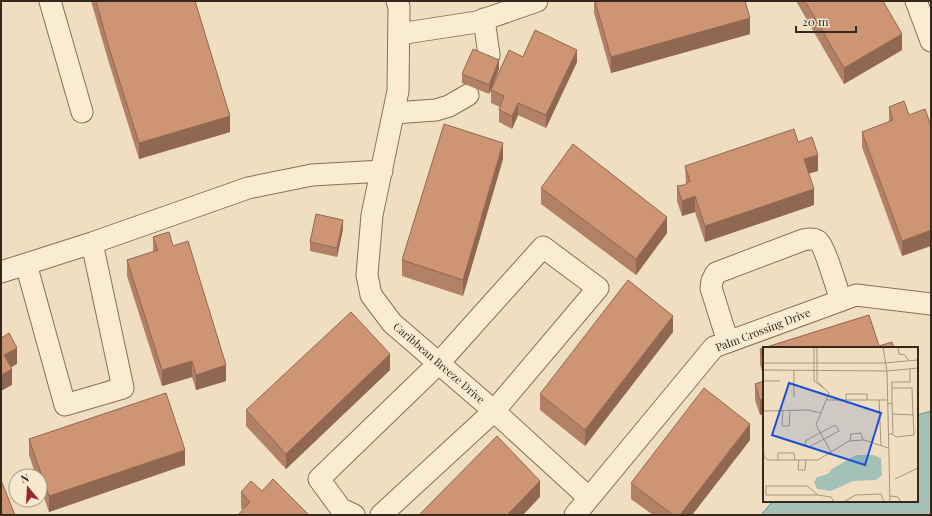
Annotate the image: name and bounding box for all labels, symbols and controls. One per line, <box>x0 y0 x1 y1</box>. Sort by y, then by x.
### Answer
scale bar <box>796 8 856 34</box>
text: 20 m <box>802 13 829 29</box>
street label: Palm Crossing Drive <box>713 304 813 355</box>
street label: Caribbean Breeze Drive <box>390 319 489 407</box>
inset map <box>763 347 918 502</box>
north arrow <box>8 468 48 508</box>
text: N <box>19 470 31 486</box>

